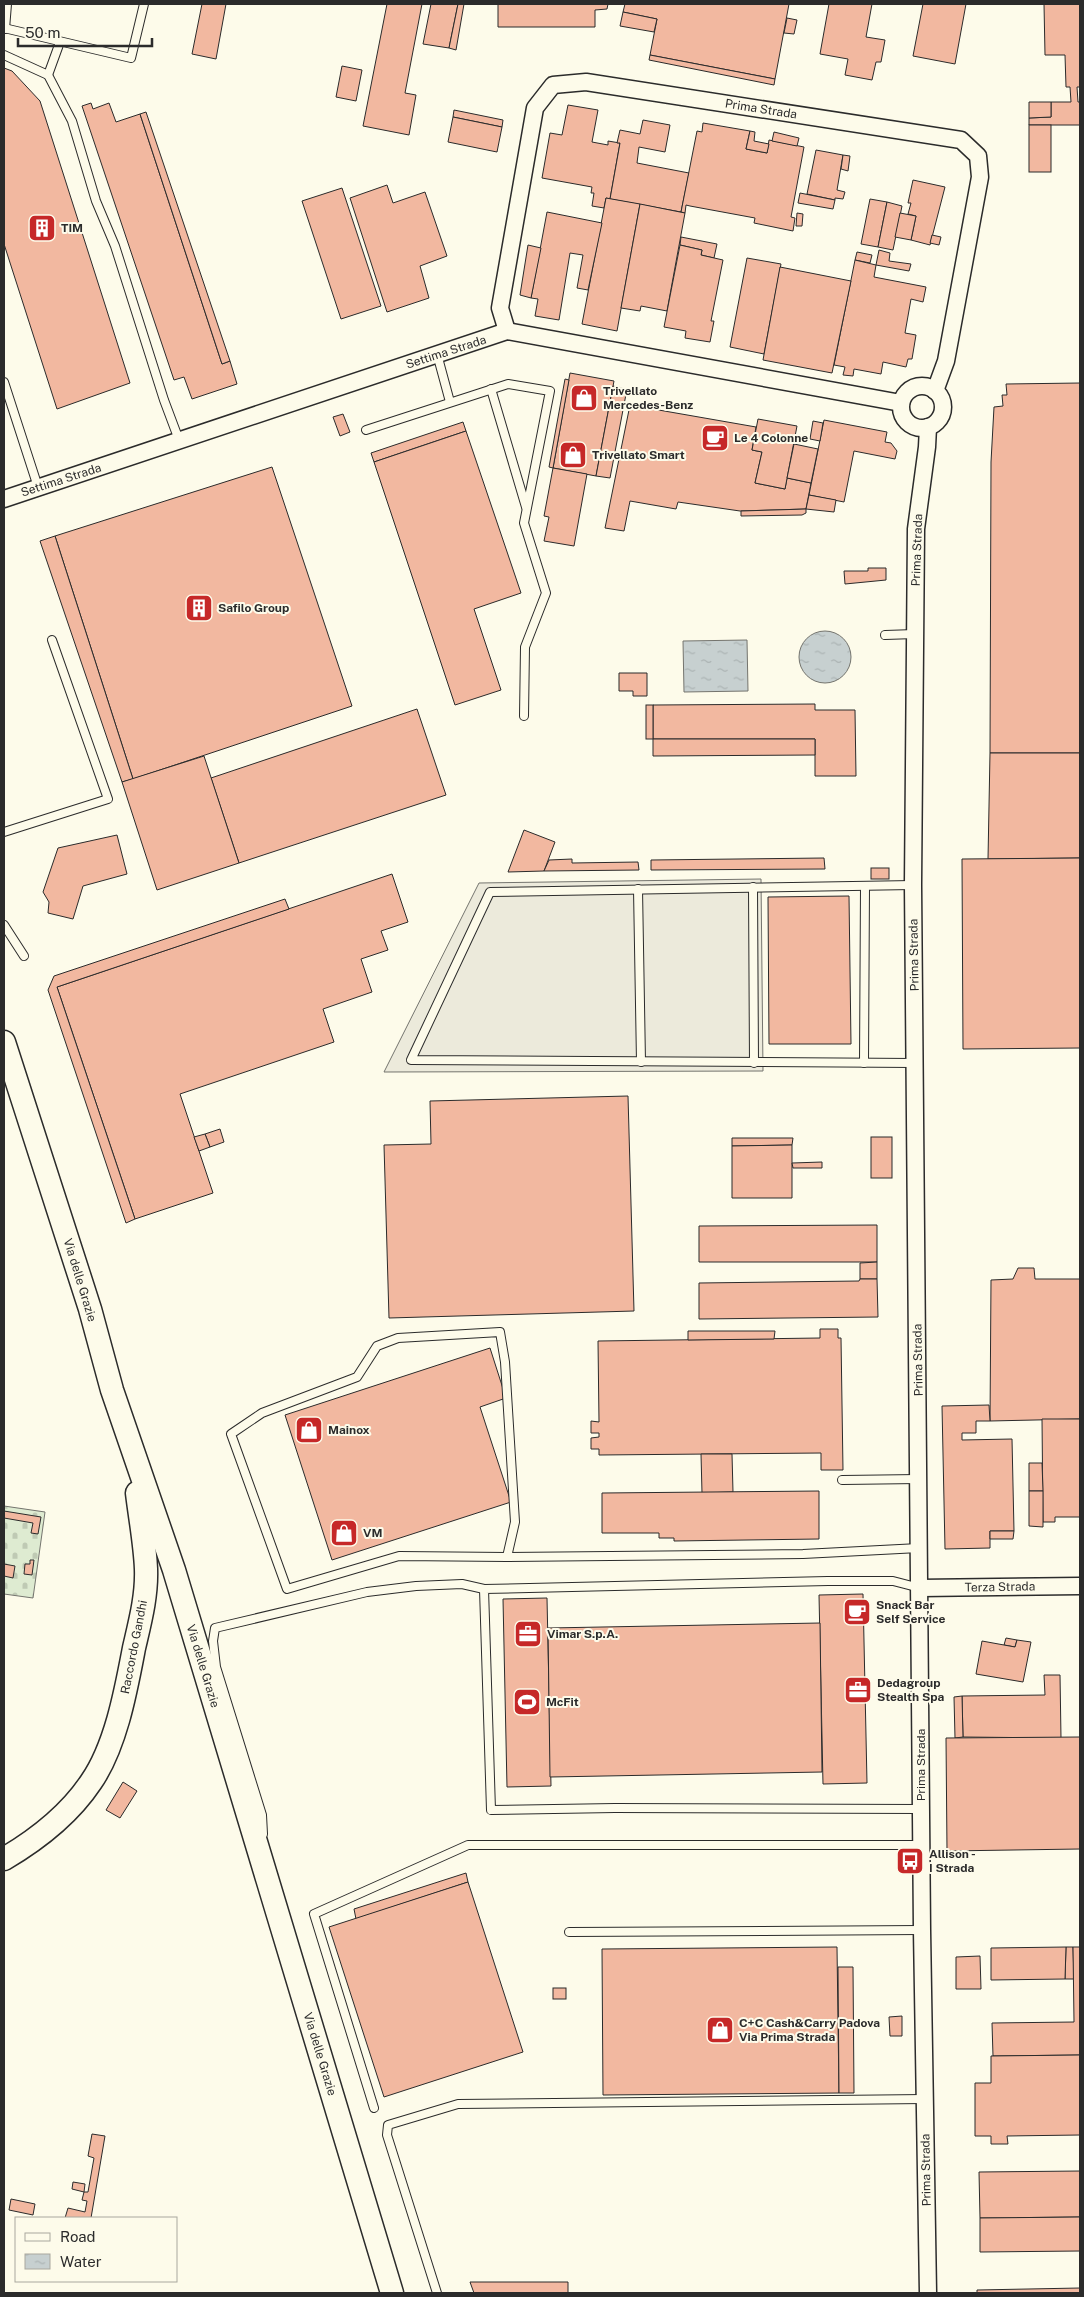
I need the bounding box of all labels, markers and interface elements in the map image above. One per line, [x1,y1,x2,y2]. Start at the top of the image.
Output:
scale bar [18,15,151,47]
text: 50 m [25,24,60,41]
street label: Prima Strada [724,96,798,122]
building icon: TIM [27,213,57,243]
place label: TIM [61,221,83,235]
street label: Settima Strada [404,332,488,372]
shop icon: Trivellato Mercedes-Benz [569,383,599,413]
place label: Trivellato Mercedes-Benz [603,384,693,412]
cafe icon: Le 4 Colonne [700,423,730,453]
place label: Le 4 Colonne [734,431,808,445]
shop icon: Trivellato Smart [558,440,588,470]
place label: Trivellato Smart [592,448,685,462]
street label: Settima Strada [19,460,103,500]
street label: Prima Strada [909,513,925,587]
building icon: Safilo Group [184,593,214,623]
place label: Safilo Group [218,601,289,615]
street label: Prima Strada [906,919,922,991]
street label: Via delle Grazie [61,1237,99,1323]
street label: Prima Strada [910,1324,926,1396]
shop icon: Mainox [294,1415,324,1445]
place label: Mainox [328,1423,370,1437]
shop icon: VM [329,1518,359,1548]
place label: VM [363,1526,382,1540]
street label: Terza Strada [965,1579,1035,1595]
cafe icon: Snack Bar Self Service [842,1597,872,1627]
place label: Snack Bar Self Service [876,1598,946,1626]
street label: Raccordo Gandhi [118,1599,150,1695]
office icon: Vimar S.p.A. [513,1619,543,1649]
street label: Via delle Grazie [184,1623,222,1709]
place label: Vimar S.p.A. [547,1627,618,1641]
office icon: Dedagroup Stealth Spa [843,1675,873,1705]
place label: Dedagroup Stealth Spa [877,1676,944,1704]
sports icon: McFit [512,1687,542,1717]
place label: McFit [546,1695,579,1709]
street label: Prima Strada [914,1729,928,1801]
bus stop icon: Allison - I Strada [895,1846,925,1876]
place label: Allison - I Strada [929,1847,976,1875]
street label: Via delle Grazie [301,2011,339,2097]
shop icon: C+C Cash&Carry Padova Via Prima Strada [705,2015,735,2045]
place label: C+C Cash&Carry Padova Via Prima Strada [739,2016,880,2044]
street label: Prima Strada [918,2134,934,2206]
legend [15,2217,178,2282]
text: Road [60,2228,96,2245]
text: Water [60,2253,102,2270]

